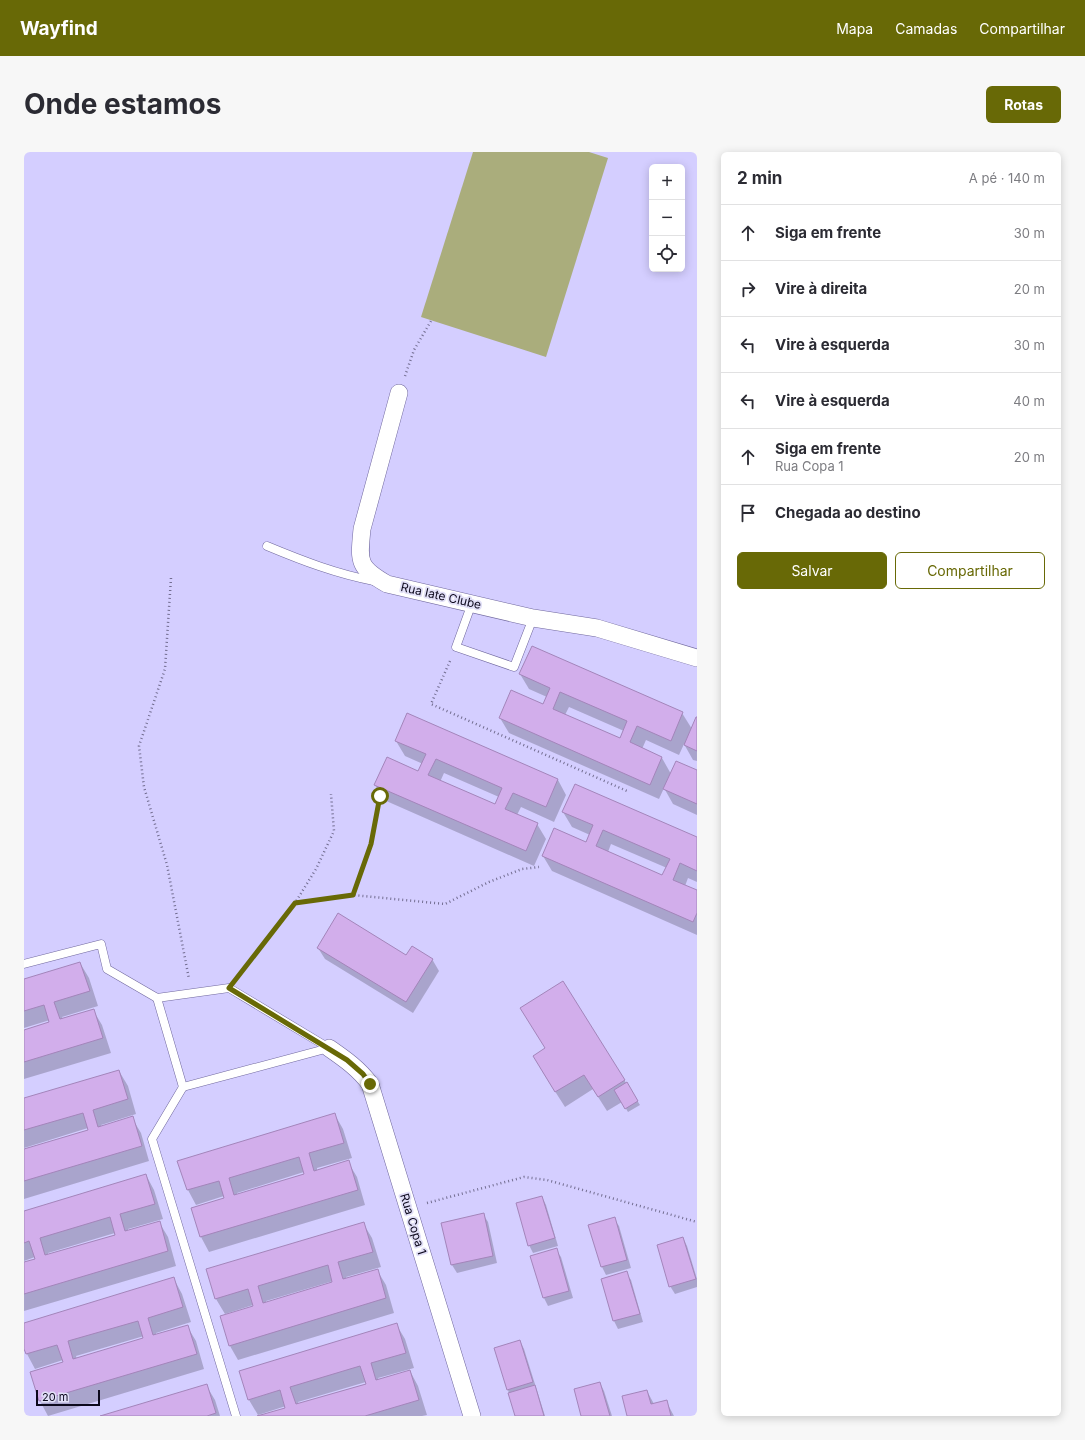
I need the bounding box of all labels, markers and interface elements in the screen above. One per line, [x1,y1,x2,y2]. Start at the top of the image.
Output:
text: Wayfind [20,17,98,40]
text: Mapa [836,20,873,37]
text: Camadas [895,20,957,37]
text: Compartilhar [979,20,1065,37]
button: Rotas [986,86,1061,123]
text: Onde estamos [24,87,221,121]
map controls [649,164,685,272]
button: + [649,164,685,200]
text: 2 min [737,168,782,188]
text: A pé · 140 m [969,170,1045,186]
button: − [649,200,685,236]
icon: ahead [737,222,759,244]
text: Siga em frente [775,223,881,242]
text: 30 m [1014,225,1045,241]
button: locate [649,236,685,272]
icon: right [737,278,759,300]
text: Vire à direita [775,279,867,298]
text: 20 m [1014,281,1045,297]
icon: left [737,334,759,356]
text: Vire à esquerda [775,335,890,354]
text: 30 m [1014,337,1045,353]
icon: left [737,390,759,412]
text: Vire à esquerda [775,391,890,410]
text: 40 m [1013,393,1045,409]
text: Siga em frente [775,439,881,458]
icon: ahead [737,446,759,468]
text: 20 m [1014,449,1045,465]
text: Rua Copa 1 [775,458,844,474]
icon: arrive [737,502,759,524]
text: Chegada ao destino [775,503,921,522]
button: Salvar [737,552,887,589]
button: Compartilhar [895,552,1045,589]
street label: Rua Iate Clube [399,579,483,612]
route start [371,787,389,805]
route end [361,1075,379,1093]
street label: Rua Copa 1 [397,1191,430,1256]
scale bar [36,1388,100,1407]
text: 20 m [42,1390,68,1404]

